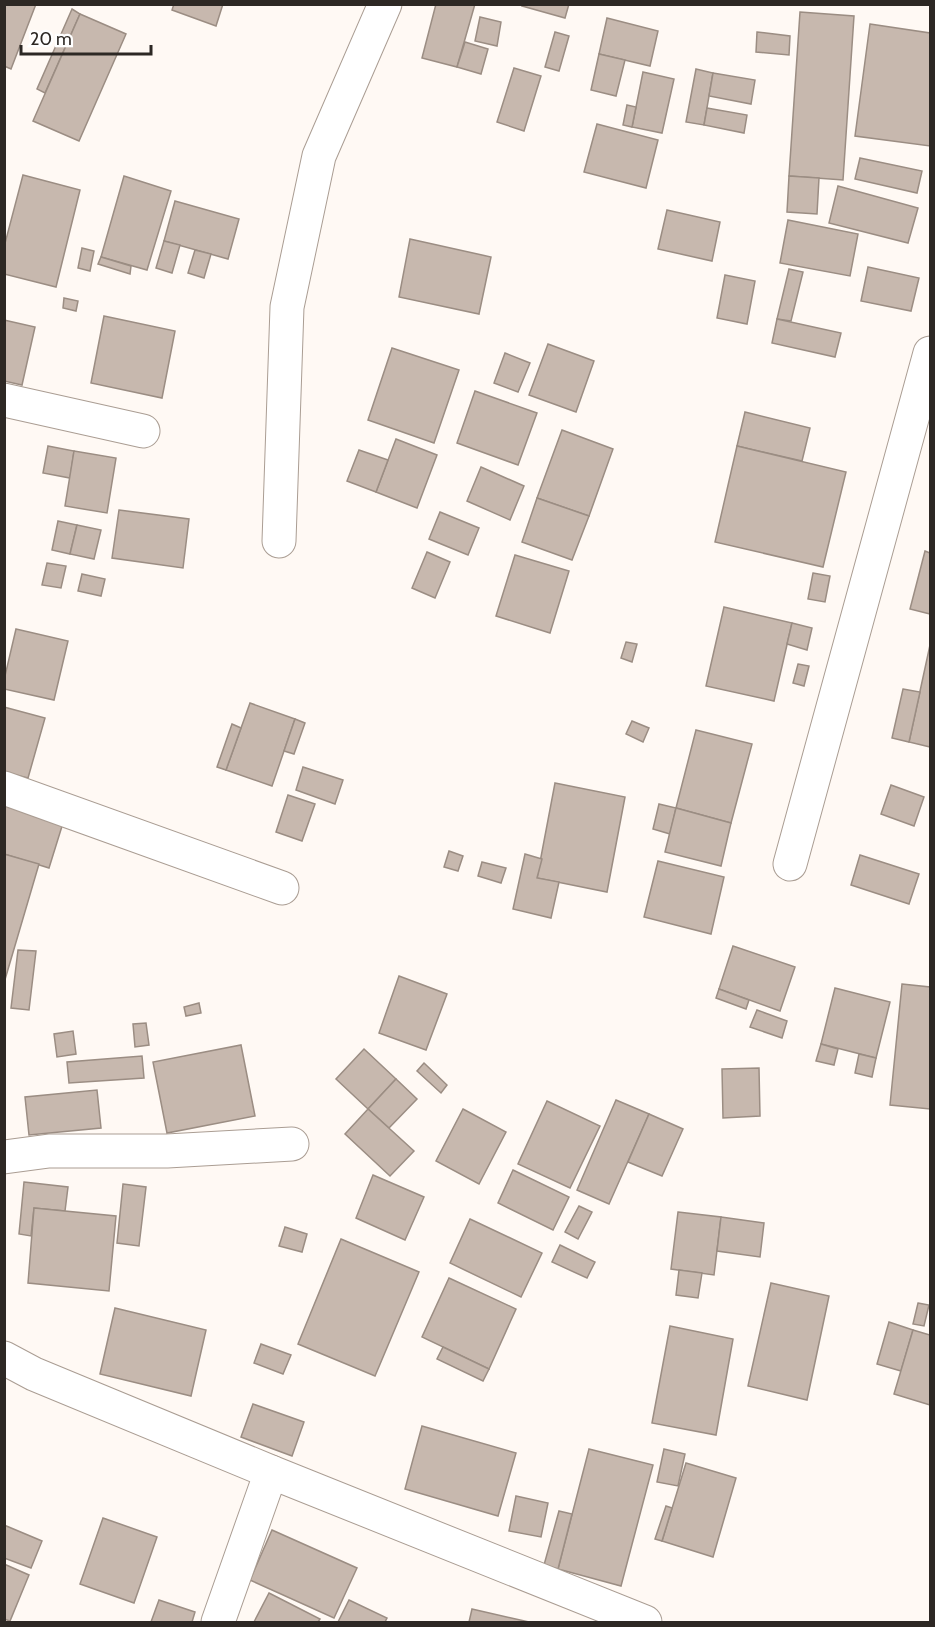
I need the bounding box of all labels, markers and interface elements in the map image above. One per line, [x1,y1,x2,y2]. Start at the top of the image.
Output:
scale bar [21,18,152,56]
text: 20 m [30,28,72,50]

